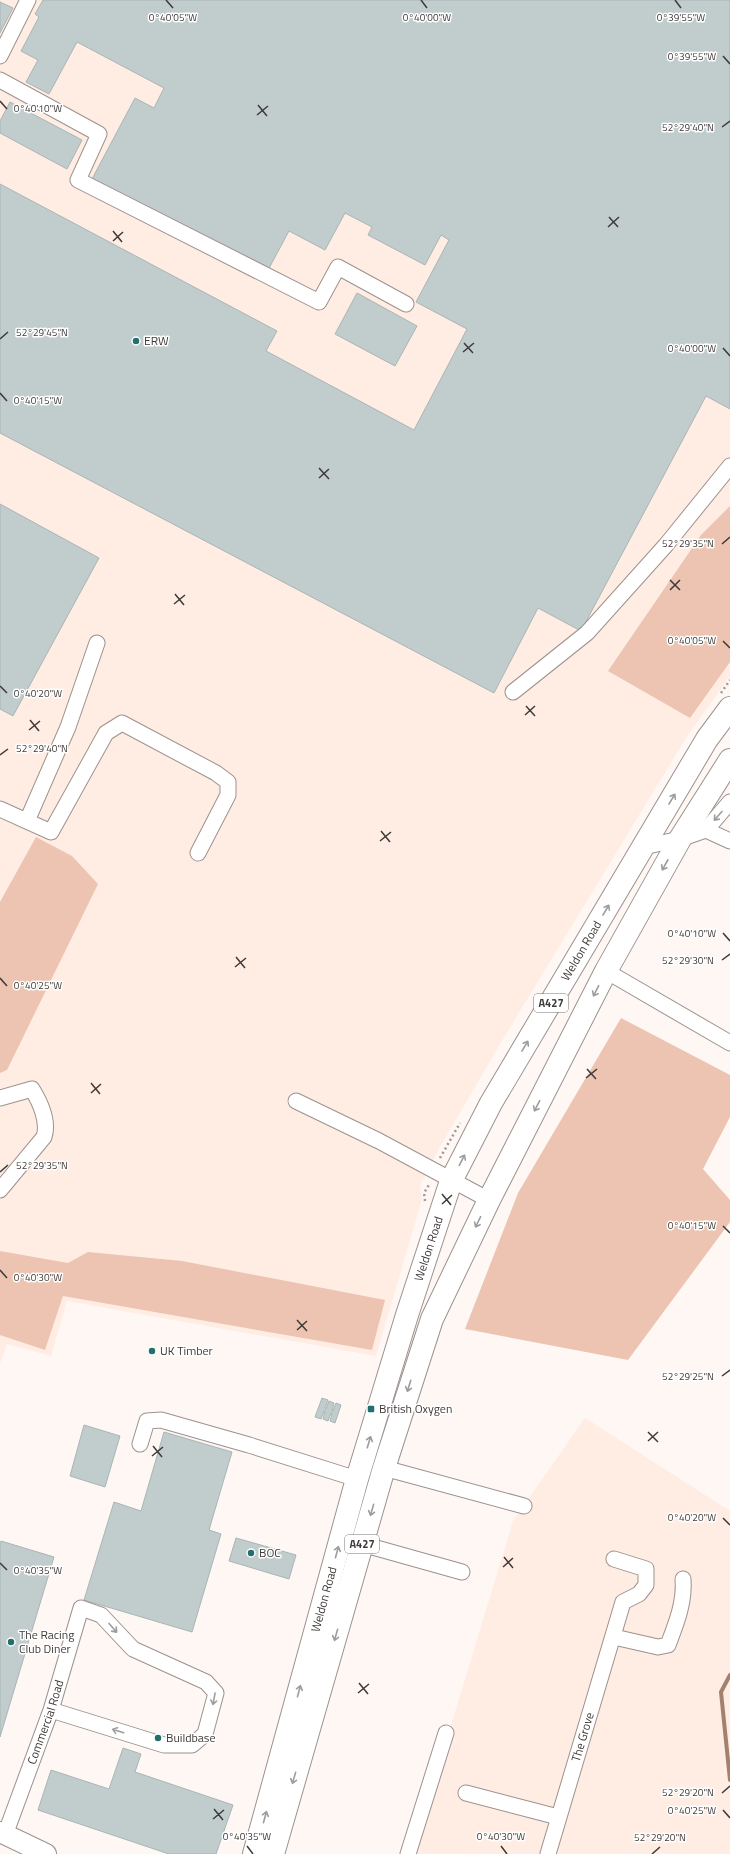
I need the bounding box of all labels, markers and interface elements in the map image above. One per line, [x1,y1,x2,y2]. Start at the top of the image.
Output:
text: 0°40'05"W [149,10,197,25]
text: 0°40'00"W [403,10,451,25]
text: 0°39'55"W [657,10,705,25]
text: 0°39'55"W [668,49,716,64]
text: 0°40'10"W [14,101,62,116]
text: 52°29'40"N [662,120,714,135]
text: 52°29'45"N [16,325,68,340]
place label: ERW [144,331,169,350]
marker: ERW [131,336,141,346]
text: 0°40'00"W [668,341,716,356]
text: 0°40'15"W [14,393,62,408]
text: 52°29'35"N [662,536,714,551]
text: 0°40'05"W [668,633,716,648]
text: 0°40'20"W [14,686,62,701]
text: 52°29'40"N [16,741,68,756]
one-way arrow [668,794,676,805]
one-way arrow [713,811,723,821]
one-way arrow [661,859,669,871]
one-way arrow [602,904,610,916]
street label: Weldon Road [556,917,606,984]
text: 0°40'10"W [668,926,716,941]
text: 52°29'30"N [662,953,714,968]
text: 0°40'25"W [14,978,62,993]
one-way arrow [591,984,599,996]
road number: A427 [534,994,568,1012]
one-way arrow [521,1041,529,1052]
one-way arrow [532,1100,540,1112]
one-way arrow [459,1154,466,1166]
text: 52°29'35"N [16,1158,68,1173]
street label: Weldon Road [409,1214,448,1283]
one-way arrow [474,1216,481,1228]
text: 0°40'15"W [668,1218,716,1233]
text: 0°40'30"W [14,1270,62,1285]
place label: UK Timber [160,1341,213,1360]
marker: UK Timber [147,1346,157,1356]
text: 52°29'25"N [662,1369,714,1384]
one-way arrow [405,1379,413,1391]
place label: British Oxygen [379,1399,452,1418]
marker: British Oxygen [366,1404,376,1414]
one-way arrow [366,1436,373,1449]
one-way arrow [368,1503,375,1516]
text: 0°40'20"W [668,1510,716,1525]
road number: A427 [345,1535,379,1553]
place label: BOC [259,1543,281,1562]
one-way arrow [334,1546,341,1559]
marker: BOC [246,1548,256,1558]
text: 0°40'35"W [14,1563,62,1578]
street label: Weldon Road [305,1564,341,1634]
one-way arrow [108,1623,117,1633]
place label: The Racing Club Diner [19,1625,74,1658]
one-way arrow [332,1628,339,1641]
marker: The Racing Club Diner [6,1637,16,1647]
street label: Commercial Road [22,1677,68,1767]
one-way arrow [296,1685,303,1698]
one-way arrow [210,1692,218,1705]
street label: The Grove [566,1710,599,1764]
one-way arrow [112,1727,125,1734]
place label: Buildbase [166,1728,215,1747]
marker: Buildbase [153,1733,163,1743]
one-way arrow [290,1771,297,1784]
text: 52°29'20"N [662,1785,714,1800]
text: 0°40'25"W [668,1803,716,1818]
one-way arrow [262,1810,269,1823]
text: 0°40'35"W [223,1829,271,1844]
text: 0°40'30"W [477,1829,525,1844]
text: 52°29'20"N [634,1830,686,1845]

